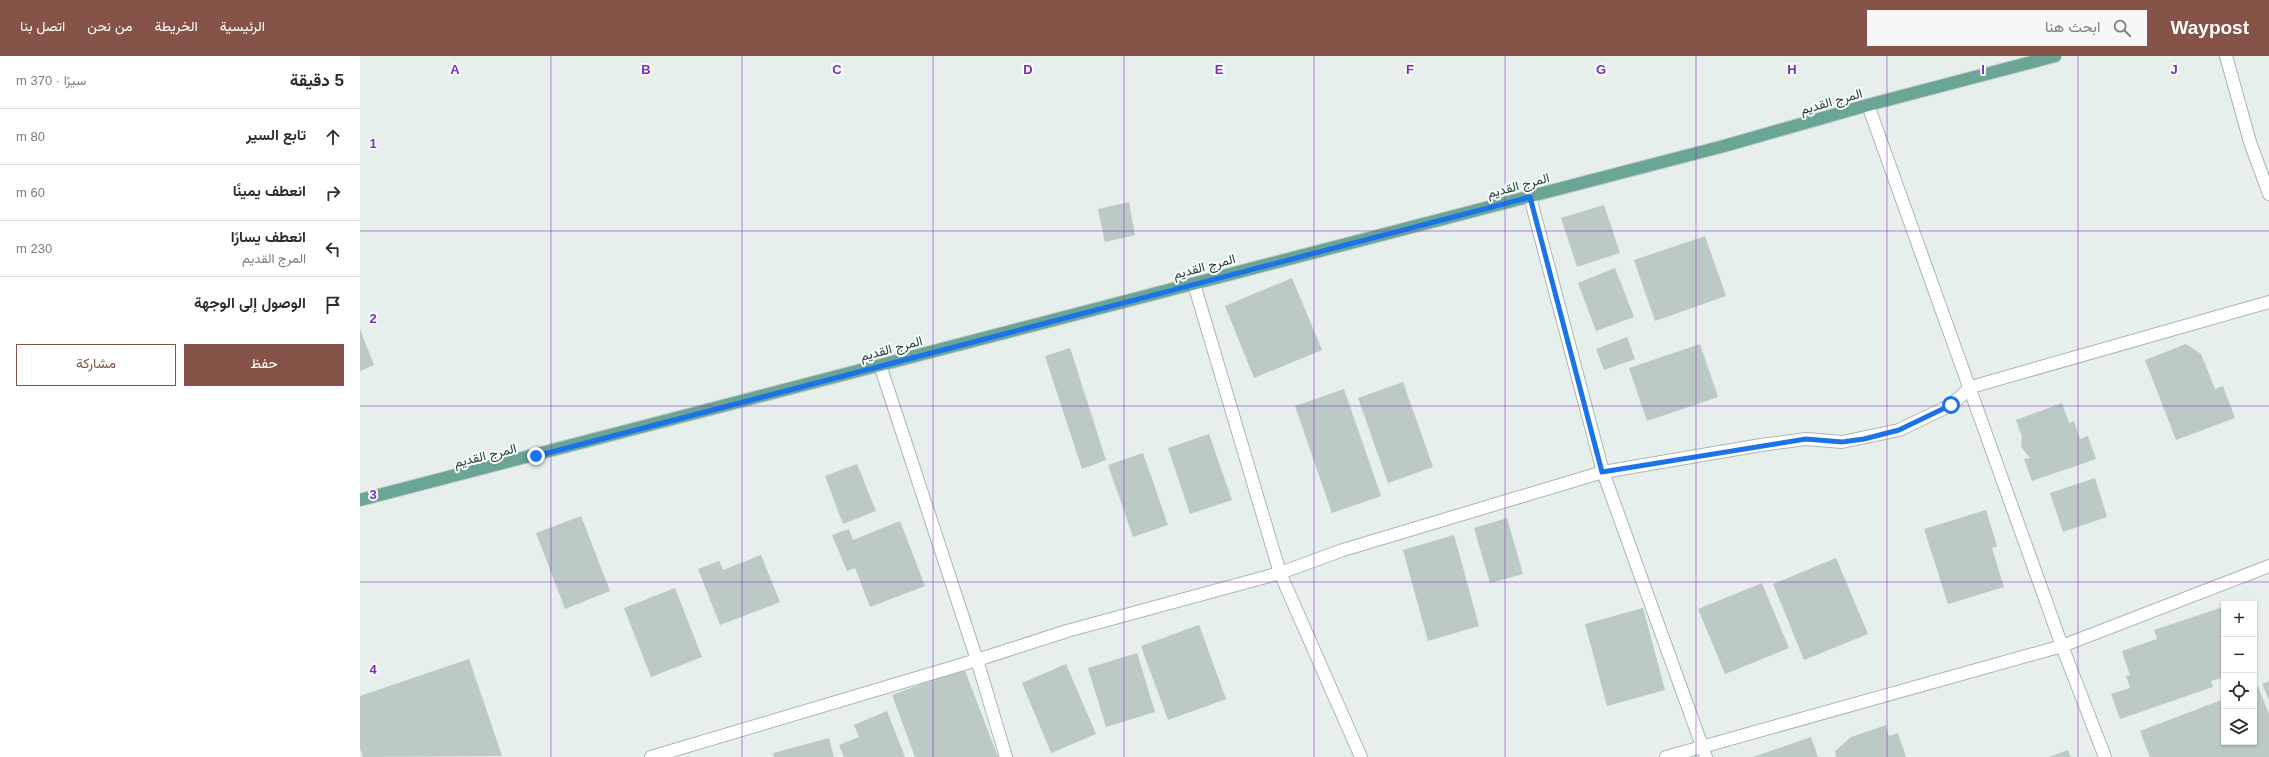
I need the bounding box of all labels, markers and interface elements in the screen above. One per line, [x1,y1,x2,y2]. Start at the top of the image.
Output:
search box [1867,10,2147,46]
icon: search [2111,17,2133,39]
text: Waypost [2171,17,2249,38]
text: اتصل بنا [20,18,65,34]
text: من نحن [87,18,132,34]
text: الخريطة [154,18,198,34]
text: الرئيسية [220,18,265,34]
text: ابحث هنا [2045,18,2101,35]
text: A [450,62,460,77]
text: B [641,62,651,77]
text: C [832,62,842,77]
text: D [1023,62,1033,77]
text: E [1215,62,1224,77]
text: F [1406,62,1414,77]
text: G [1596,62,1606,77]
text: H [1787,62,1797,77]
text: I [1981,62,1985,77]
text: J [2170,62,2178,77]
text: 5 دقيقة [290,71,344,90]
text: سيرًا · 370 m [16,73,86,88]
street label: المرج القديم [1798,85,1865,119]
text: تابع السير [246,126,306,143]
icon: ahead [322,126,344,148]
text: 80 m [16,129,45,144]
text: 1 [369,136,377,151]
street label: المرج القديم [1485,170,1551,203]
text: انعطف يمينًا [233,182,306,199]
icon: right [322,182,344,204]
text: 60 m [16,185,45,200]
text: انعطف يسارًا [231,228,306,245]
icon: left [322,238,344,260]
text: 230 m [16,241,52,256]
text: المرج القديم [242,251,306,266]
street label: المرج القديم [1171,251,1237,284]
text: الوصول إلى الوجهة [194,294,306,311]
icon: arrive [322,294,344,316]
text: 2 [369,311,377,326]
street label: المرج القديم [858,333,924,366]
button: مشاركة [16,344,176,386]
button: حفظ [184,344,344,386]
route start [1942,396,1960,414]
street label: المرج القديم [452,440,518,472]
route end [527,447,545,465]
text: 3 [369,487,377,502]
map controls [2221,601,2257,745]
button: + [2221,601,2257,637]
button: − [2221,637,2257,673]
text: 4 [369,662,377,677]
button: locate [2221,673,2257,709]
button: layers [2221,709,2257,745]

